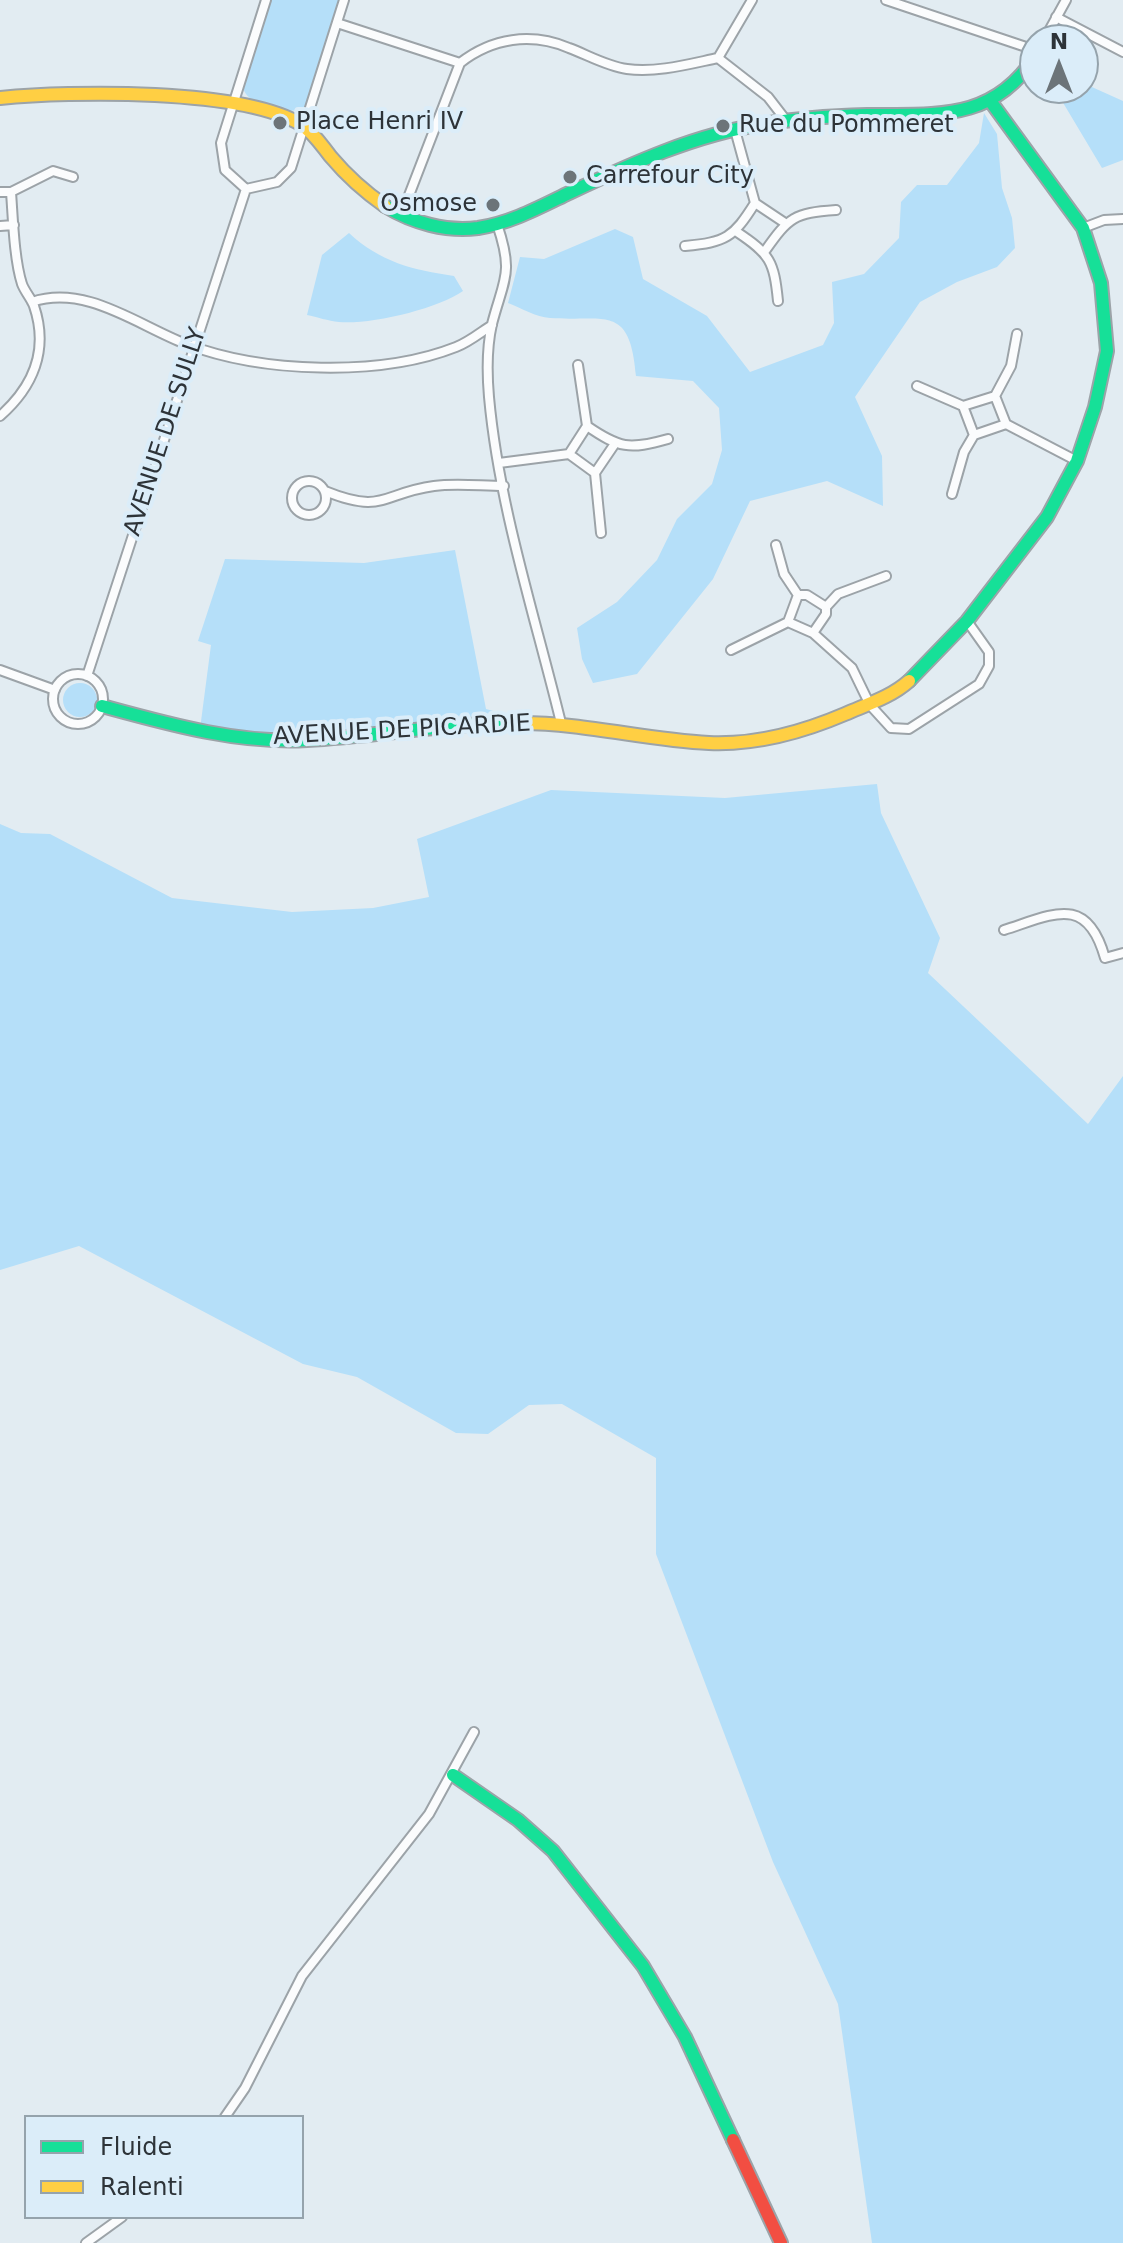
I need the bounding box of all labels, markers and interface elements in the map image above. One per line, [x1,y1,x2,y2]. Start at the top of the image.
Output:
north arrow [1019,24,1099,104]
text: N [1050,29,1068,54]
place label: Place Henri IV [296,109,463,137]
place label: Rue du Pommeret [739,112,954,140]
marker: Place Henri IV [271,114,289,132]
marker: Rue du Pommeret [714,117,732,135]
place label: Carrefour City [586,163,754,191]
marker: Carrefour City [561,168,579,186]
place label: Osmose [380,191,477,219]
marker: Osmose [484,196,502,214]
street label: AVENUE DE SULLY [119,324,213,540]
street label: AVENUE DE PICARDIE [272,710,532,752]
legend [24,2115,304,2219]
text: Fluide [100,2133,172,2161]
text: Ralenti [100,2173,184,2201]

